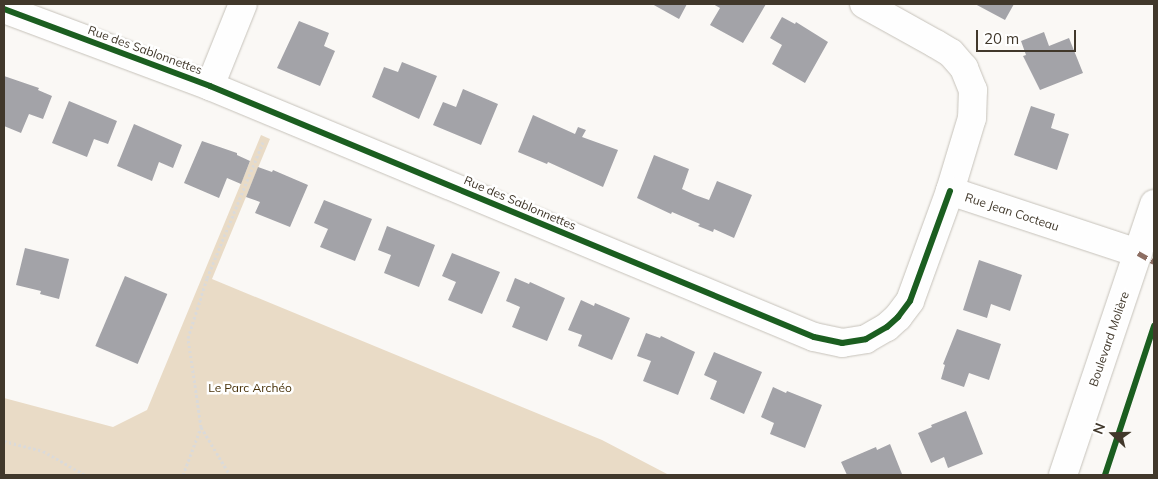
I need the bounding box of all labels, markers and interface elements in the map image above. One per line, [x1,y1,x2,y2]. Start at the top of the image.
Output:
scale bar [978,20,1078,52]
street label: Rue des Sablonnettes [86,23,204,77]
text: 20 m [984,29,1019,48]
street label: Rue des Sablonnettes [462,173,578,233]
street label: Rue Jean Cocteau [963,190,1061,234]
street label: Boulevard Molière [1086,290,1132,388]
park label: Le Parc Archéo [208,381,292,395]
north arrow [1088,409,1138,459]
text: N [1089,420,1109,437]

